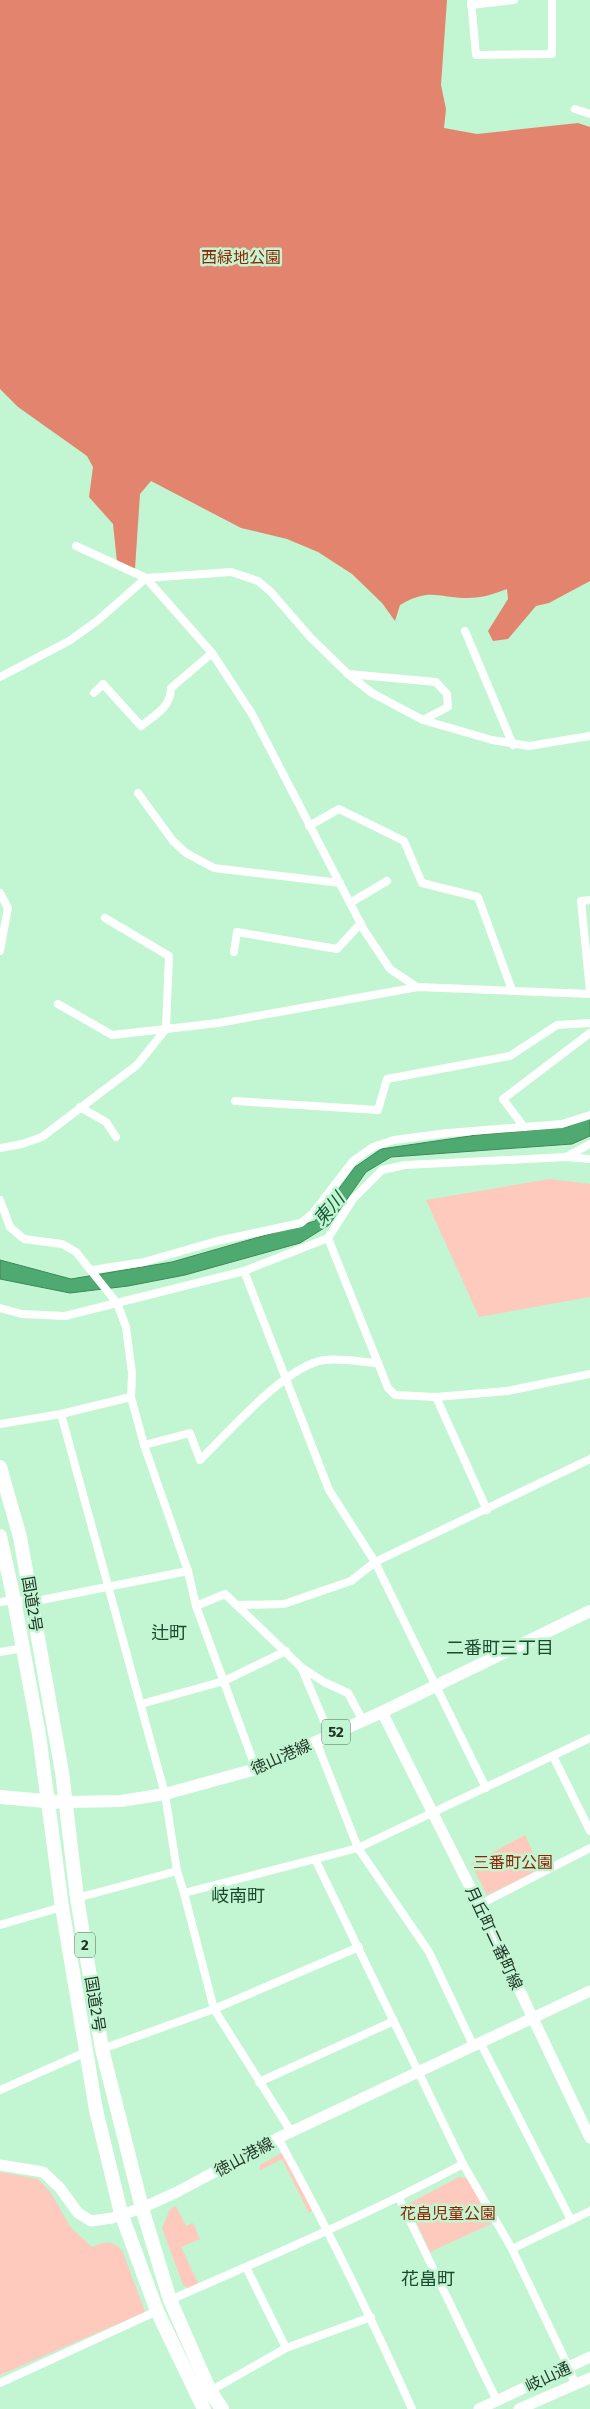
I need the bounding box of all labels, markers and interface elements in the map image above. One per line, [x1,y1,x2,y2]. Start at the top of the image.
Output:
park label: 西緑地公園 [201,248,281,267]
water label: 東川 [309,1187,350,1230]
street label: 国道2号 [18,1575,46,1633]
district label: 辻町 [151,1622,187,1644]
district label: 二番町三丁目 [446,1637,554,1659]
road number: 52 [322,1720,350,1744]
street label: 徳山港線 [248,1735,314,1779]
park label: 三番町公園 [473,1853,553,1872]
street label: 月丘町二番町線 [462,1883,526,1993]
district label: 岐南町 [211,1885,265,1907]
road number: 2 [75,1932,95,1958]
street label: 国道2号 [81,1975,109,2033]
street label: 徳山港線 [211,2134,277,2180]
park label: 花畠児童公園 [400,2204,496,2223]
district label: 花畠町 [401,2268,455,2290]
street label: 岐山通 [522,2358,574,2396]

